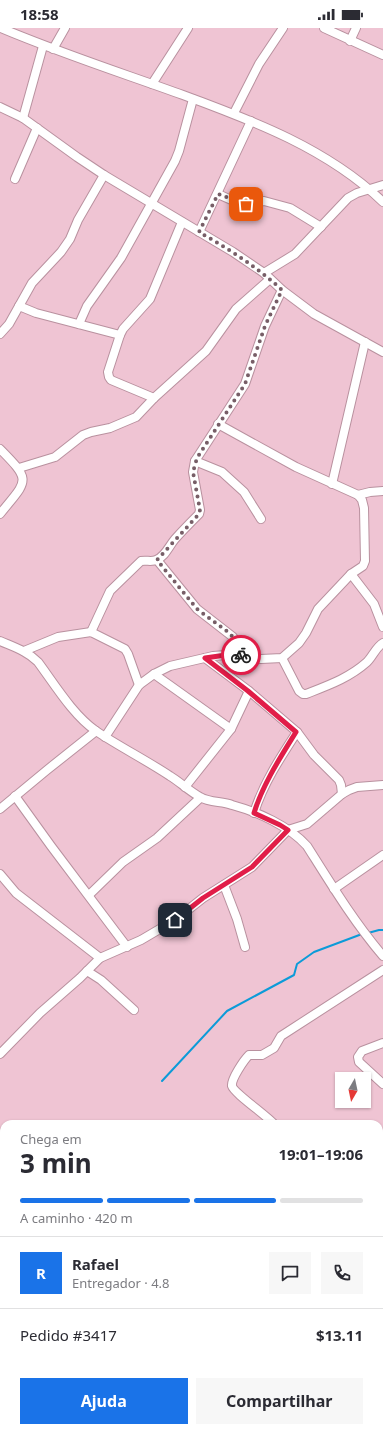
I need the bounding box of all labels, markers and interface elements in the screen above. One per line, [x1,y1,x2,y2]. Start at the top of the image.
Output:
text: 18:58 [20,4,59,24]
pin [229,187,263,221]
icon: bag [235,193,257,215]
courier [221,635,261,675]
icon: bike [230,644,252,666]
pin [158,903,192,937]
icon: home [164,909,186,931]
north arrow [335,1072,371,1108]
map controls [335,1072,371,1108]
text: Chega em [20,1130,82,1148]
text: 19:01–19:06 [278,1144,363,1164]
text: 3 min [20,1145,92,1181]
text: A caminho · 420 m [20,1209,133,1227]
button: chat [269,1252,311,1294]
button: phone [321,1252,363,1294]
text: Rafael [72,1254,119,1274]
text: R [36,1263,46,1283]
text: Entregador · 4.8 [72,1274,170,1292]
text: Pedido #3417 [20,1325,117,1345]
text: $13.11 [316,1325,363,1345]
button: Ajuda [20,1378,188,1424]
button: Compartilhar [196,1378,363,1424]

